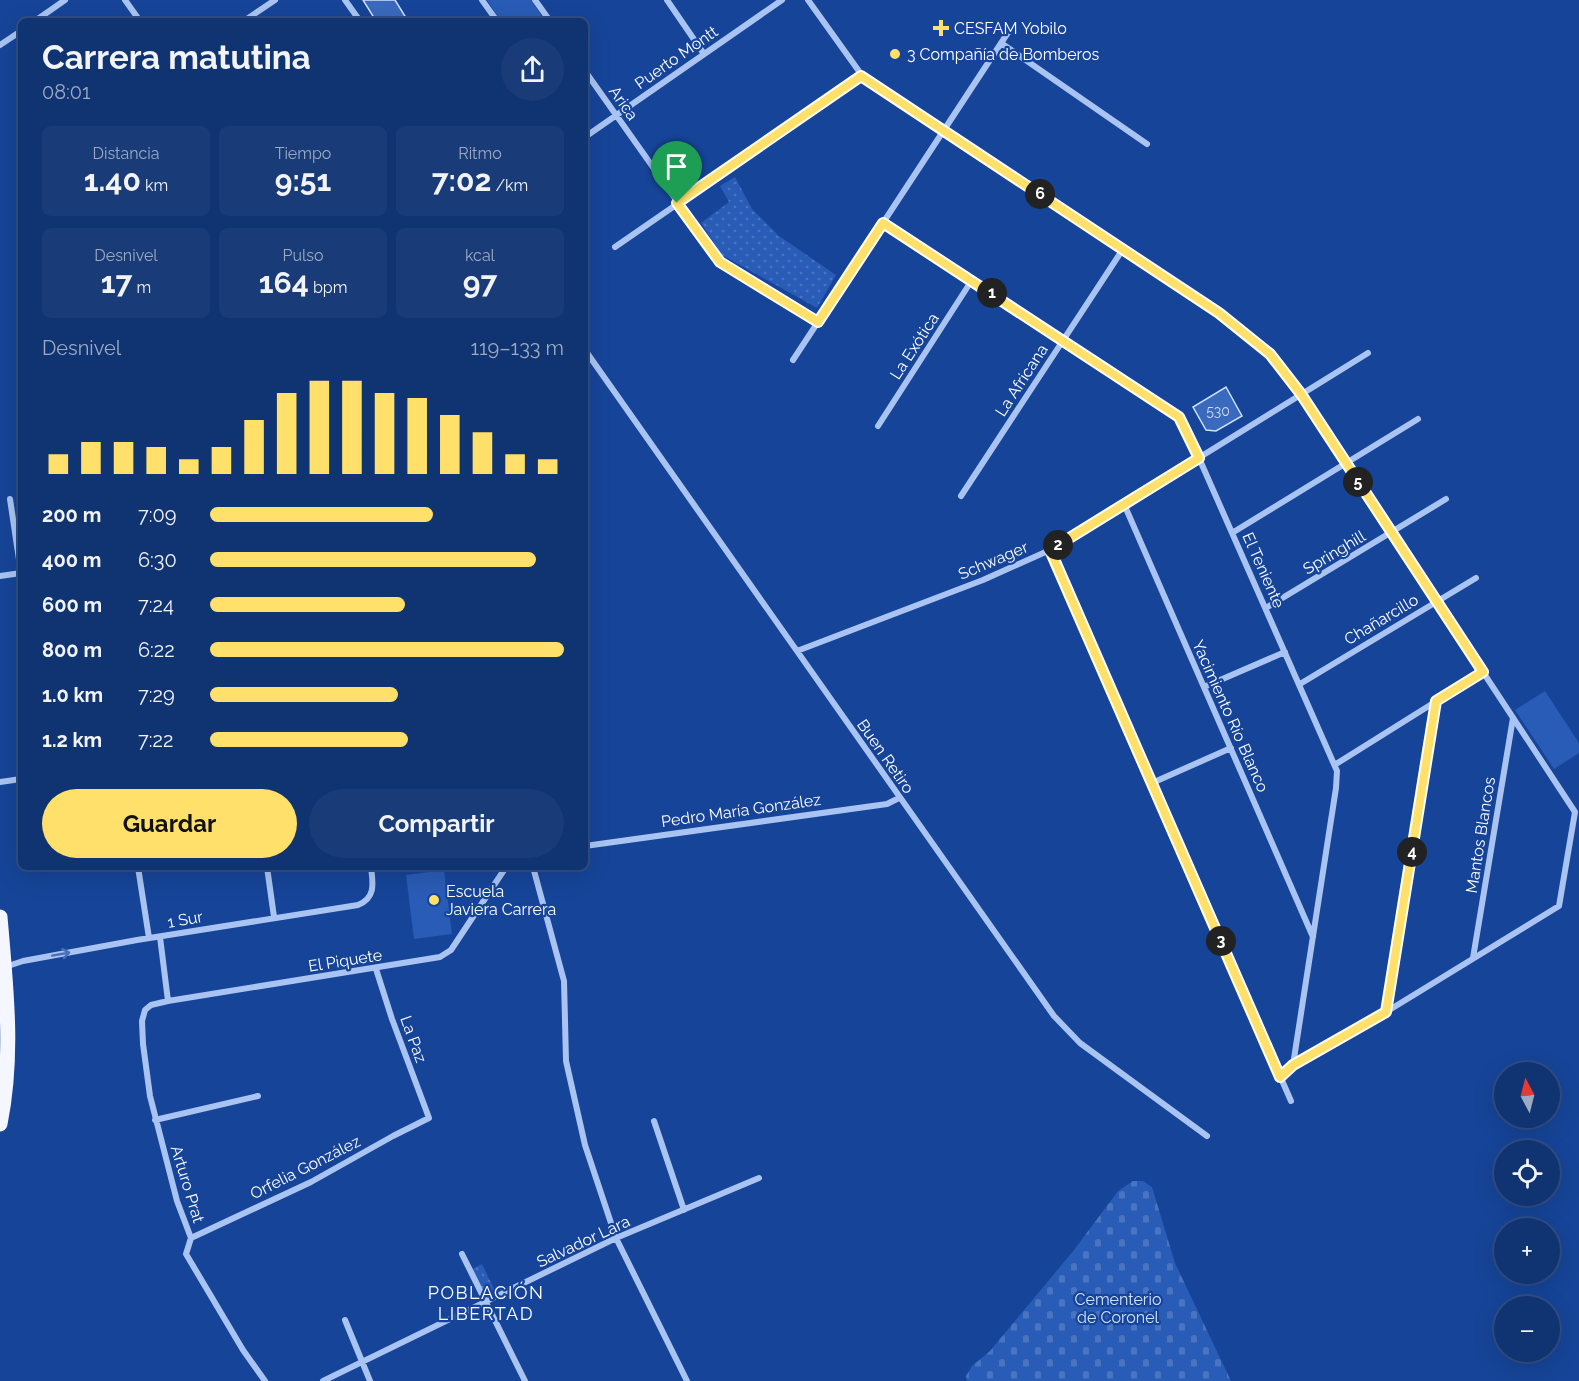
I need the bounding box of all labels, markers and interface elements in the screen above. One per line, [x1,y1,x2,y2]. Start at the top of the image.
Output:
marker: CESFAM Yobilo [932,19,950,37]
place label: CESFAM Yobilo [954,19,1067,38]
street label: Puerto Montt [631,22,722,93]
text: Carrera matutina [42,38,311,77]
button: share [501,38,564,101]
place label: 3 Compañía de Bomberos [907,45,1099,64]
marker: 3 Compañía de Bomberos [888,47,902,61]
text: 08:01 [42,80,91,104]
street label: Arica [605,83,642,124]
pin [651,141,702,203]
text: Distancia [92,144,160,163]
text: Tiempo [275,144,331,163]
text: Ritmo [458,144,502,163]
icon: arrive [660,150,693,183]
text: 1.40 [84,163,141,198]
text: 9:51 [275,163,331,198]
text: 7:02 [432,163,491,198]
text: km [141,176,168,195]
text: /km [491,176,528,195]
pin: 6 [1025,179,1055,209]
text: 6 [1035,184,1045,203]
text: Desnivel [94,246,158,265]
text: Pulso [282,246,324,265]
text: kcal [465,246,495,265]
text: 17 [101,265,132,300]
text: 164 [259,265,309,300]
text: 97 [463,265,497,300]
text: m [132,278,151,297]
text: bpm [309,278,347,297]
pin: 1 [977,278,1007,308]
text: 1 [988,283,996,302]
street label: La Exótica [886,310,943,383]
text: Desnivel [42,336,121,360]
text: 119–133 m [470,336,564,360]
street label: La Africana [991,341,1052,420]
house number: 530 [1206,403,1230,419]
pin: 5 [1343,467,1373,497]
text: 5 [1354,472,1362,491]
text: 200 m [42,503,101,527]
text: 7:09 [138,503,176,527]
street label: Springhill [1300,526,1369,578]
street label: El Teniente [1238,529,1289,611]
pin: 2 [1043,530,1073,560]
text: 2 [1053,535,1063,554]
street label: Schwager [955,537,1031,584]
text: 400 m [42,548,101,572]
text: 6:30 [138,548,177,572]
street label: Chañarcillo [1341,590,1422,649]
text: 600 m [42,593,102,617]
text: 7:24 [138,593,174,617]
street label: Yacimiento Río Blanco [1188,637,1273,795]
text: 800 m [42,638,102,662]
text: 6:22 [138,638,175,662]
text: 1.0 km [42,683,103,707]
text: 7:29 [138,683,175,707]
street label: Buen Retiro [853,716,918,797]
text: 1.2 km [42,728,102,752]
text: 7:22 [138,728,173,752]
street label: Mantos Blancos [1462,775,1499,895]
button: Guardar [42,789,297,858]
button: Compartir [309,789,564,858]
street label: Pedro María González [660,790,822,831]
pin: 4 [1397,837,1427,867]
text: 4 [1407,842,1417,861]
place label: Escuela Javiera Carrera [446,882,556,919]
marker: Escuela Javiera Carrera [427,893,441,907]
street label: 1 Sur [166,907,205,932]
pin: 3 [1206,926,1236,956]
text: 3 [1217,931,1225,950]
street label: El Piquete [307,945,383,976]
one-way arrow [50,948,70,959]
street label: La Paz [396,1013,431,1065]
north arrow [1494,1062,1560,1128]
map controls [1494,1062,1560,1362]
street label: Orfelia González [247,1131,364,1203]
button: locate [1494,1140,1560,1206]
street label: Arturo Prat [167,1143,208,1226]
street label: Salvador Lara [534,1212,633,1271]
button: + [1494,1218,1560,1284]
district label: POBLACIÓN LIBERTAD [428,1281,544,1324]
park label: Cementerio de Coronel [1075,1290,1161,1327]
button: − [1494,1296,1560,1362]

